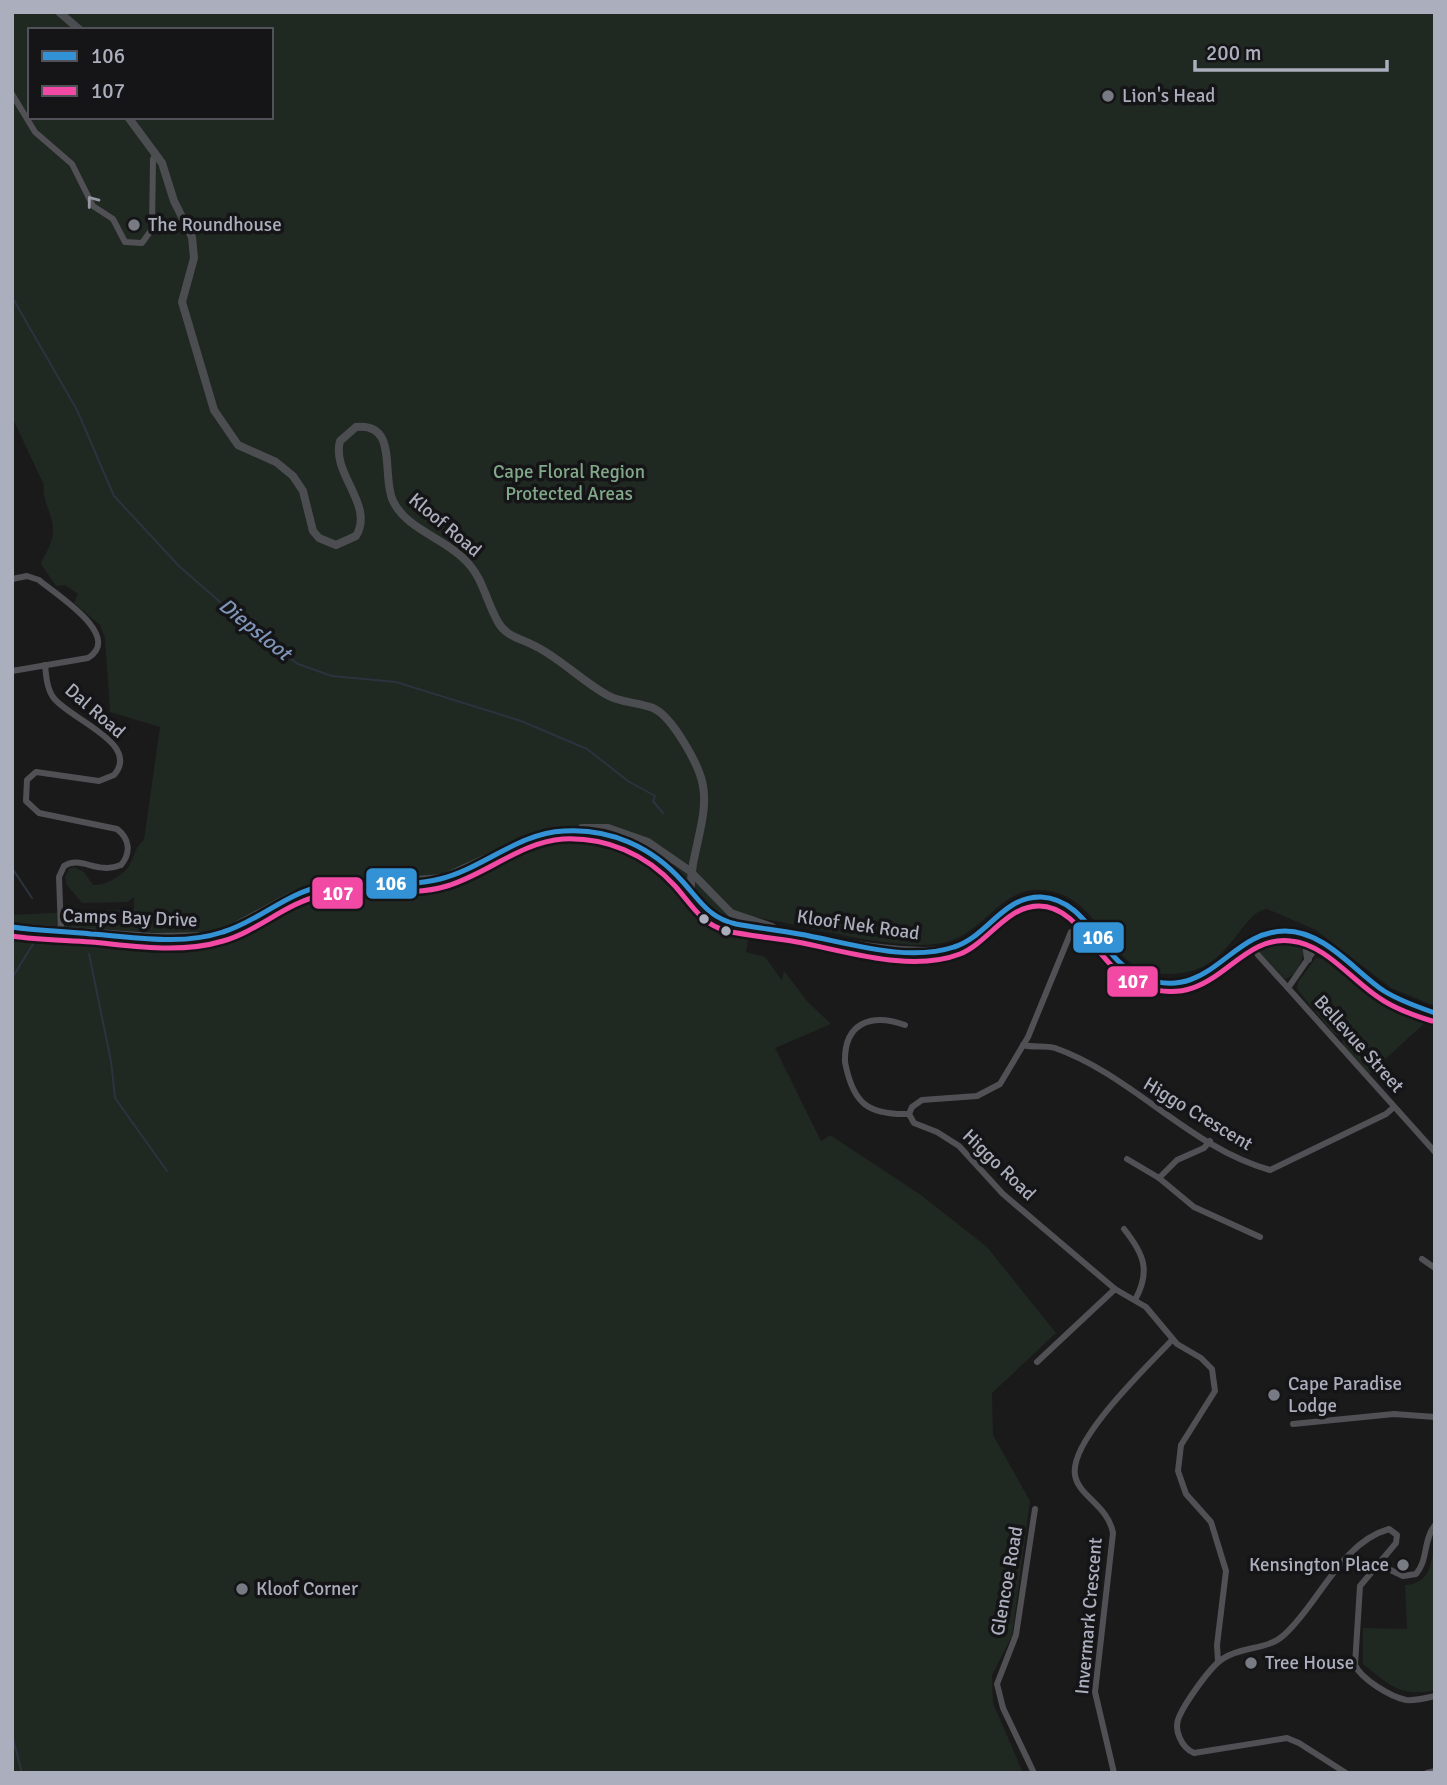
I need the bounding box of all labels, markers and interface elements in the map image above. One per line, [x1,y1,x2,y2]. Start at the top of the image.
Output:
legend [28,28,273,119]
scale bar [1195,28,1388,72]
text: 200 m [1206,40,1261,66]
text: 106 [91,43,125,69]
text: 107 [91,78,125,104]
place label: Lion's Head [1122,84,1215,108]
marker: Lion's Head [1100,88,1116,104]
one-way arrow [88,197,100,209]
place label: The Roundhouse [148,213,282,237]
marker: The Roundhouse [126,217,142,233]
park label: Cape Floral Region Protected Areas [493,460,645,506]
street label: Kloof Road [404,488,486,562]
water label: Diepsloot [214,592,298,668]
street label: Dal Road [60,678,130,744]
line badge: 106 [365,867,418,900]
text: 106 [376,872,406,896]
line badge: 107 [311,876,364,910]
text: 107 [323,882,353,906]
street label: Camps Bay Drive [62,904,198,932]
street label: Kloof Nek Road [795,905,921,945]
unlabelled marker [697,912,711,926]
line badge: 106 [1072,921,1125,954]
unlabelled marker [719,924,733,938]
text: 106 [1083,926,1113,950]
line badge: 107 [1106,965,1159,998]
text: 107 [1118,970,1148,994]
street label: Bellevue Street [1309,990,1409,1098]
street label: Higgo Crescent [1139,1072,1257,1156]
street label: Higgo Road [957,1124,1041,1206]
place label: Cape Paradise Lodge [1288,1372,1402,1418]
marker: Cape Paradise Lodge [1266,1387,1282,1403]
street label: Glencoe Road [986,1524,1028,1638]
street label: Invermark Crescent [1070,1536,1108,1695]
place label: Kensington Place [1249,1553,1389,1577]
marker: Kensington Place [1395,1557,1411,1573]
place label: Kloof Corner [256,1577,358,1601]
marker: Kloof Corner [234,1581,250,1597]
place label: Tree House [1265,1651,1354,1675]
marker: Tree House [1243,1655,1259,1671]

